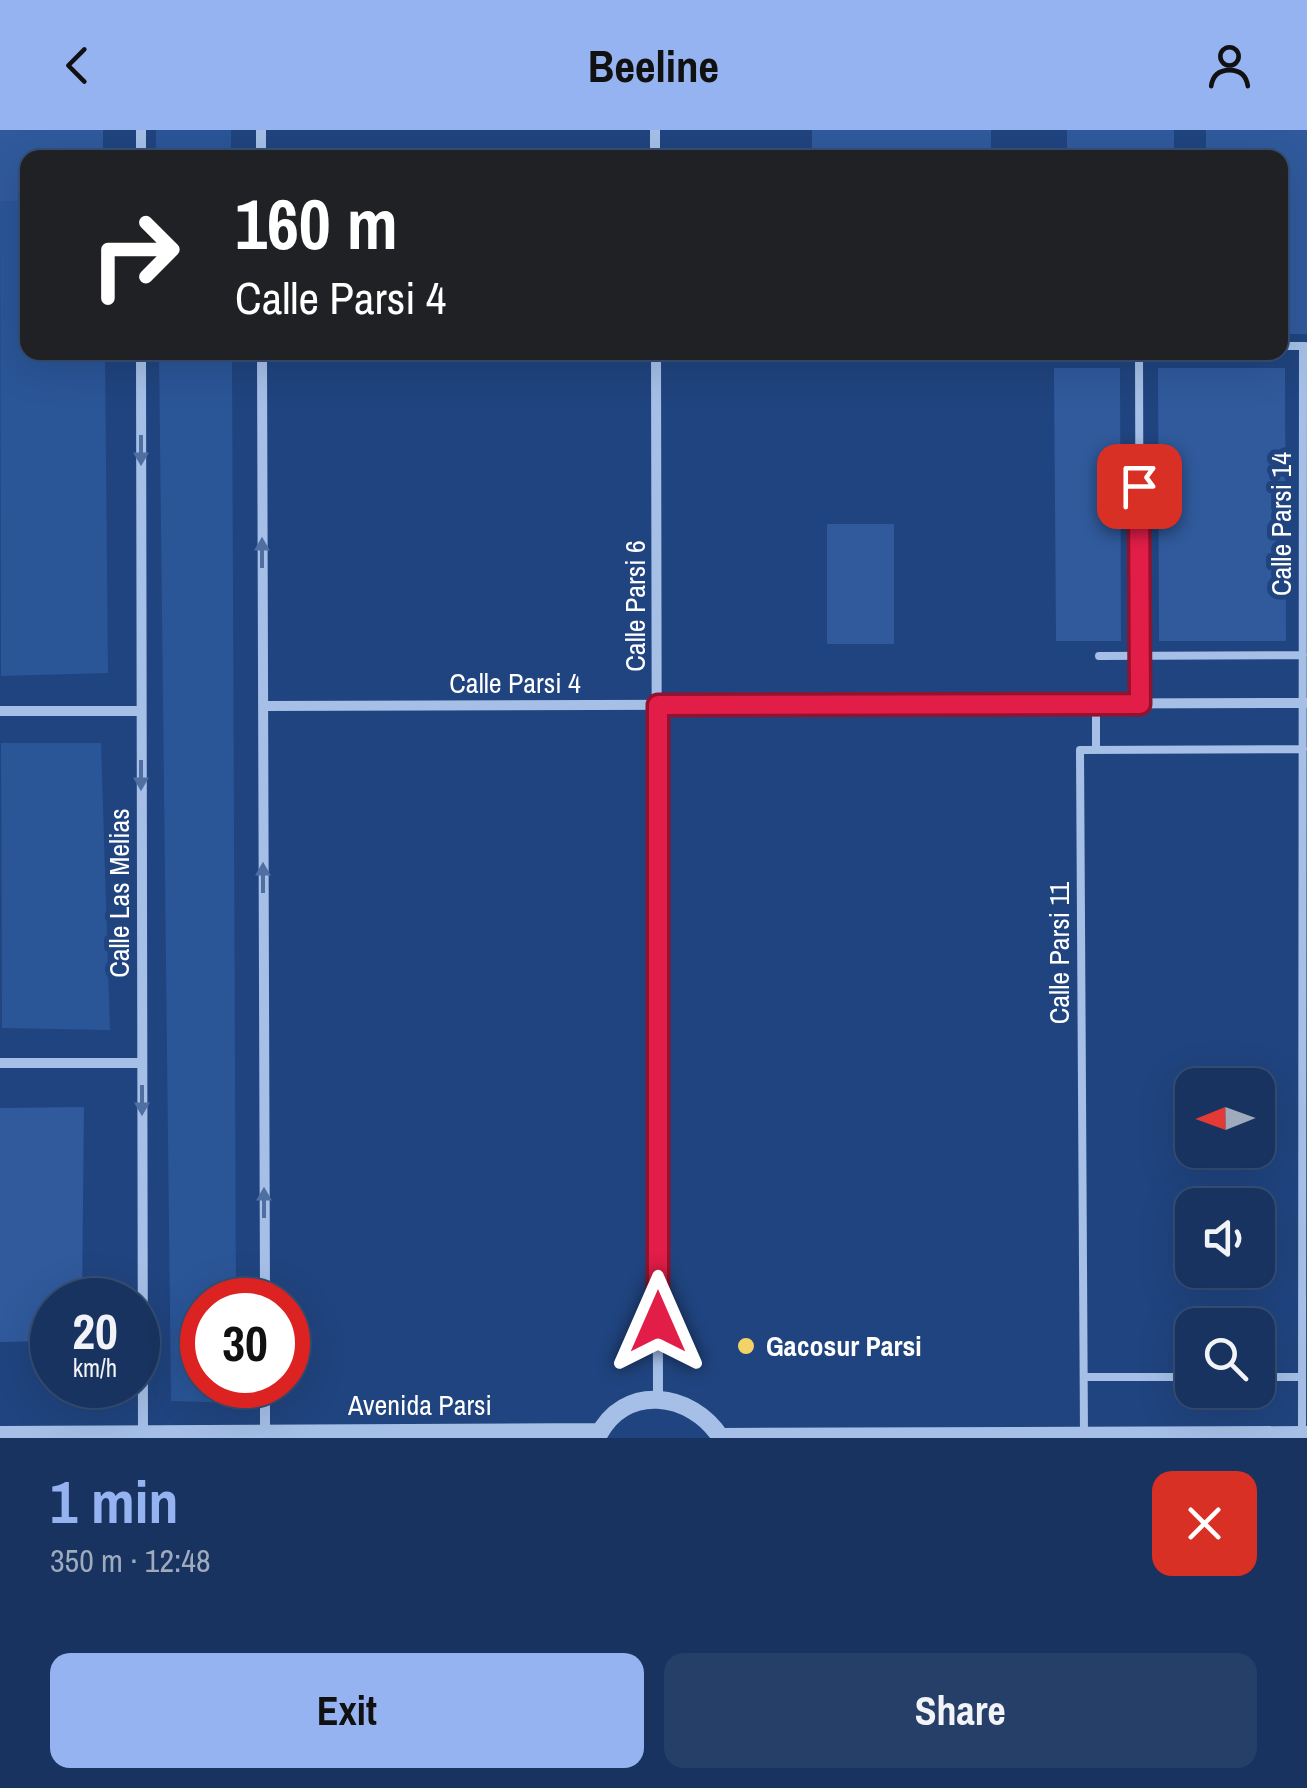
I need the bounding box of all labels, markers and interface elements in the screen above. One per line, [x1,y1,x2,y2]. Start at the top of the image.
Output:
text: Beeline [588,35,719,96]
icon: back [50,38,105,93]
icon: person [1202,38,1257,93]
text: 160 m [235,177,398,271]
icon: right [70,190,200,320]
text: Calle Parsi 4 [235,267,446,328]
one-way arrow [133,434,149,466]
pin [1097,444,1182,529]
street label: Calle Parsi 14 [1262,452,1300,596]
icon: arrive [1112,459,1167,514]
one-way arrow [254,536,270,568]
street label: Calle Parsi 6 [616,540,654,672]
street label: Calle Parsi 4 [449,664,581,702]
one-way arrow [133,759,149,791]
street label: Calle Las Melias [100,808,138,978]
one-way arrow [255,861,271,893]
street label: Calle Parsi 11 [1040,882,1078,1024]
north arrow [1175,1068,1275,1168]
map controls [1175,1068,1275,1408]
one-way arrow [134,1084,150,1116]
one-way arrow [256,1186,272,1218]
button: sound [1175,1188,1275,1288]
position arrow [606,1270,710,1374]
speed limit sign: 30 [180,1278,310,1408]
text: 20 [72,1297,118,1365]
button: search [1175,1308,1275,1408]
place label: Gacosur Parsi [766,1327,922,1365]
marker: Gacosur Parsi [735,1335,757,1357]
text: km/h [73,1351,117,1385]
street label: Avenida Parsi [347,1386,492,1424]
text: 1 min [50,1461,179,1542]
button: close [1152,1471,1257,1576]
text: 350 m · 12:48 [50,1539,210,1582]
button: Exit [50,1653,644,1768]
button: Share [664,1653,1257,1768]

